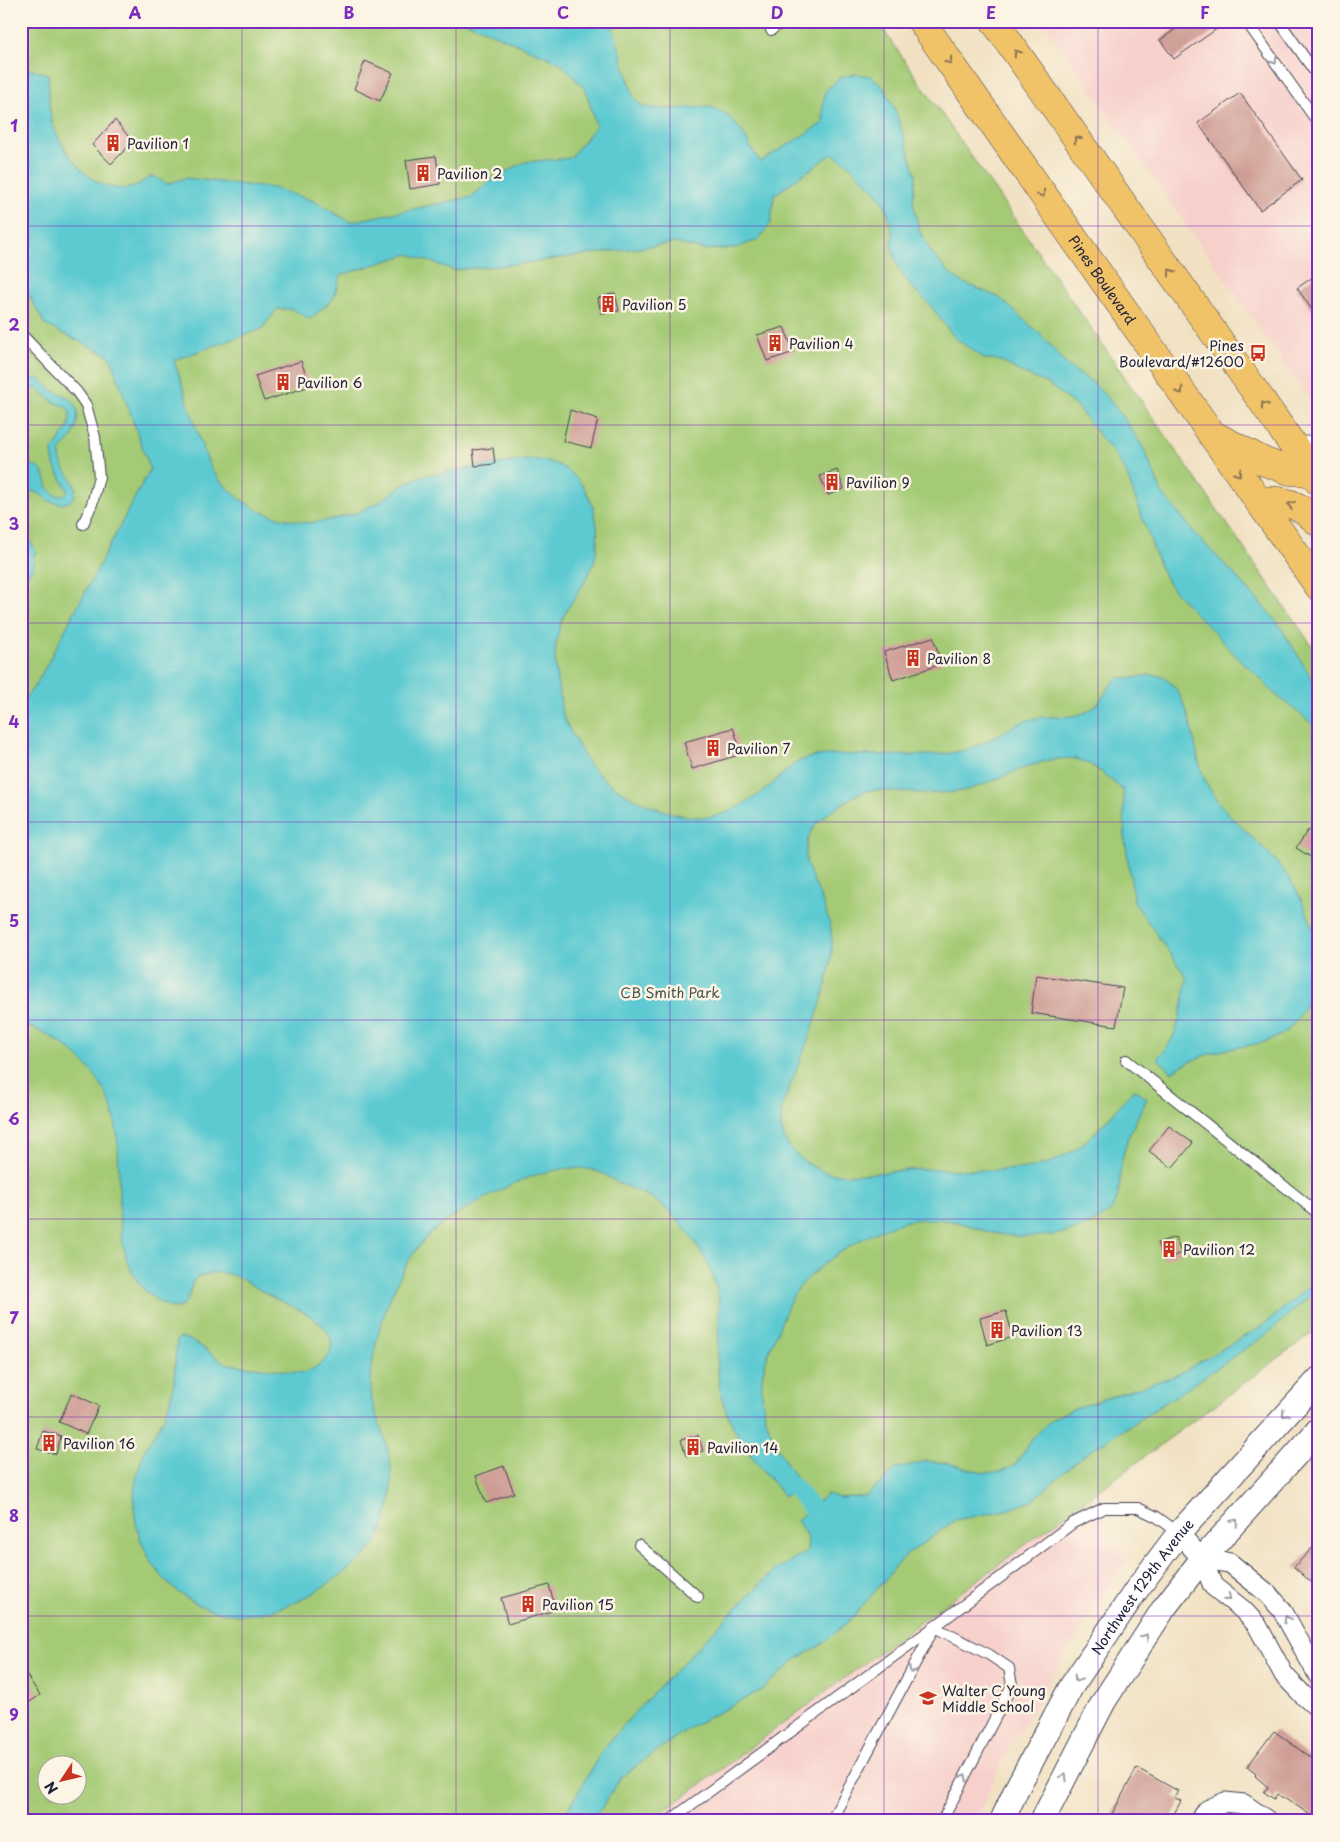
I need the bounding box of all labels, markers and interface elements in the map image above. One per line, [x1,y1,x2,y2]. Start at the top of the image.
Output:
text: A [129,0,142,24]
text: B [344,0,355,24]
text: C [557,0,569,24]
text: D [771,0,783,24]
text: E [986,0,996,24]
text: F [1200,0,1210,24]
one-way arrow [1014,50,1023,59]
one-way arrow [943,55,952,65]
one-way arrow [1268,55,1277,65]
text: 1 [10,113,18,137]
building icon: Pavilion 1 [103,133,123,153]
place label: Pavilion 1 [127,133,189,154]
one-way arrow [1074,135,1083,145]
building icon: Pavilion 2 [413,163,433,183]
place label: Pavilion 2 [437,163,502,184]
one-way arrow [1036,188,1045,198]
street label: Pines Boulevard [1064,231,1142,329]
one-way arrow [1168,268,1177,278]
building icon: Pavilion 5 [598,294,618,314]
place label: Pavilion 5 [622,294,687,315]
text: 2 [8,312,20,336]
building icon: Pavilion 4 [765,333,785,353]
place label: Pavilion 4 [789,333,854,354]
place label: Pines Boulevard/#12600 [1119,335,1244,372]
bus stop icon: Pines Boulevard/#12600 [1248,343,1268,363]
building icon: Pavilion 6 [273,372,293,392]
place label: Pavilion 6 [297,372,362,393]
one-way arrow [1174,385,1183,395]
one-way arrow [1261,401,1270,411]
one-way arrow [1232,467,1241,477]
building icon: Pavilion 9 [822,472,842,492]
place label: Pavilion 9 [846,472,910,493]
one-way arrow [1287,501,1296,511]
text: 3 [9,511,19,535]
building icon: Pavilion 8 [903,648,923,668]
place label: Pavilion 8 [927,648,991,669]
text: 4 [9,709,20,733]
building icon: Pavilion 7 [703,738,723,758]
place label: Pavilion 7 [727,738,790,759]
text: 5 [9,908,19,932]
park label: CB Smith Park [620,982,720,1003]
text: 6 [8,1106,20,1130]
building icon: Pavilion 12 [1159,1239,1179,1259]
place label: Pavilion 12 [1183,1239,1255,1260]
text: 7 [9,1305,19,1329]
building icon: Pavilion 13 [987,1320,1007,1340]
place label: Pavilion 13 [1011,1320,1083,1341]
one-way arrow [1282,1409,1291,1418]
building icon: Pavilion 16 [39,1433,59,1453]
place label: Pavilion 16 [63,1433,135,1454]
building icon: Pavilion 14 [683,1437,703,1457]
place label: Pavilion 14 [707,1437,779,1458]
text: 8 [9,1503,19,1527]
street label: Northwest 129th Avenue [1086,1513,1198,1658]
one-way arrow [1229,1519,1238,1528]
one-way arrow [1222,1593,1231,1601]
building icon: Pavilion 15 [518,1594,538,1614]
place label: Pavilion 15 [542,1594,614,1615]
one-way arrow [1283,1616,1293,1625]
one-way arrow [1139,1633,1149,1642]
one-way arrow [908,1665,918,1674]
one-way arrow [1073,1674,1083,1683]
place label: Walter C Young Middle School [942,1680,1046,1717]
school or university icon: Walter C Young Middle School [918,1688,938,1708]
text: 9 [9,1702,19,1726]
north arrow [38,1754,88,1804]
one-way arrow [958,1774,968,1783]
one-way arrow [1058,1774,1068,1783]
text: N [39,1777,63,1798]

